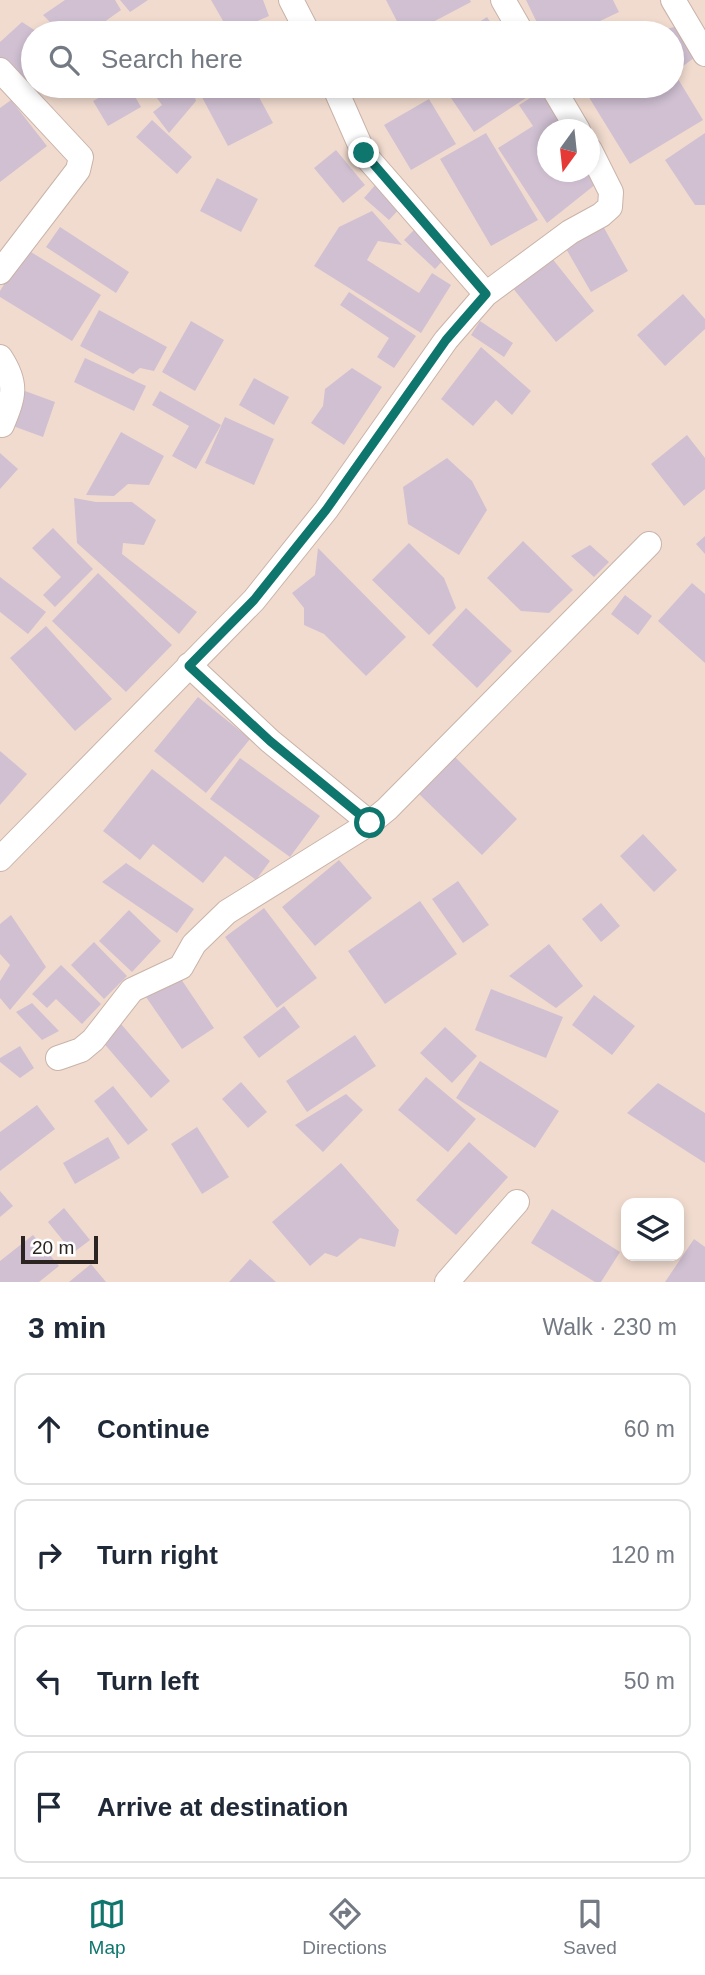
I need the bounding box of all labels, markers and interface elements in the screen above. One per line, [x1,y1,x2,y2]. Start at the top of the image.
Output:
search box [21,21,684,98]
icon: search [45,41,83,79]
text: Search here [101,44,243,74]
north arrow [537,119,600,182]
route end [348,137,379,168]
route start [354,807,385,838]
map controls [621,1198,684,1261]
button: layers [621,1198,684,1261]
scale bar [21,1233,98,1265]
text: 20 m [32,1237,74,1258]
text: 3 min [28,1311,106,1344]
text: Walk · 230 m [542,1314,677,1340]
icon: ahead [30,1410,68,1448]
text: Continue [97,1414,210,1444]
text: 60 m [624,1416,675,1442]
icon: right [30,1536,68,1574]
text: Turn right [97,1540,218,1570]
text: 120 m [611,1542,675,1568]
icon: left [30,1662,68,1700]
text: Turn left [97,1666,199,1696]
text: 50 m [624,1668,675,1694]
icon: arrive [30,1788,68,1826]
text: Arrive at destination [97,1792,348,1822]
tab: Map [88,1895,126,1959]
tab: Directions [302,1895,387,1959]
tab: Saved [563,1895,617,1959]

